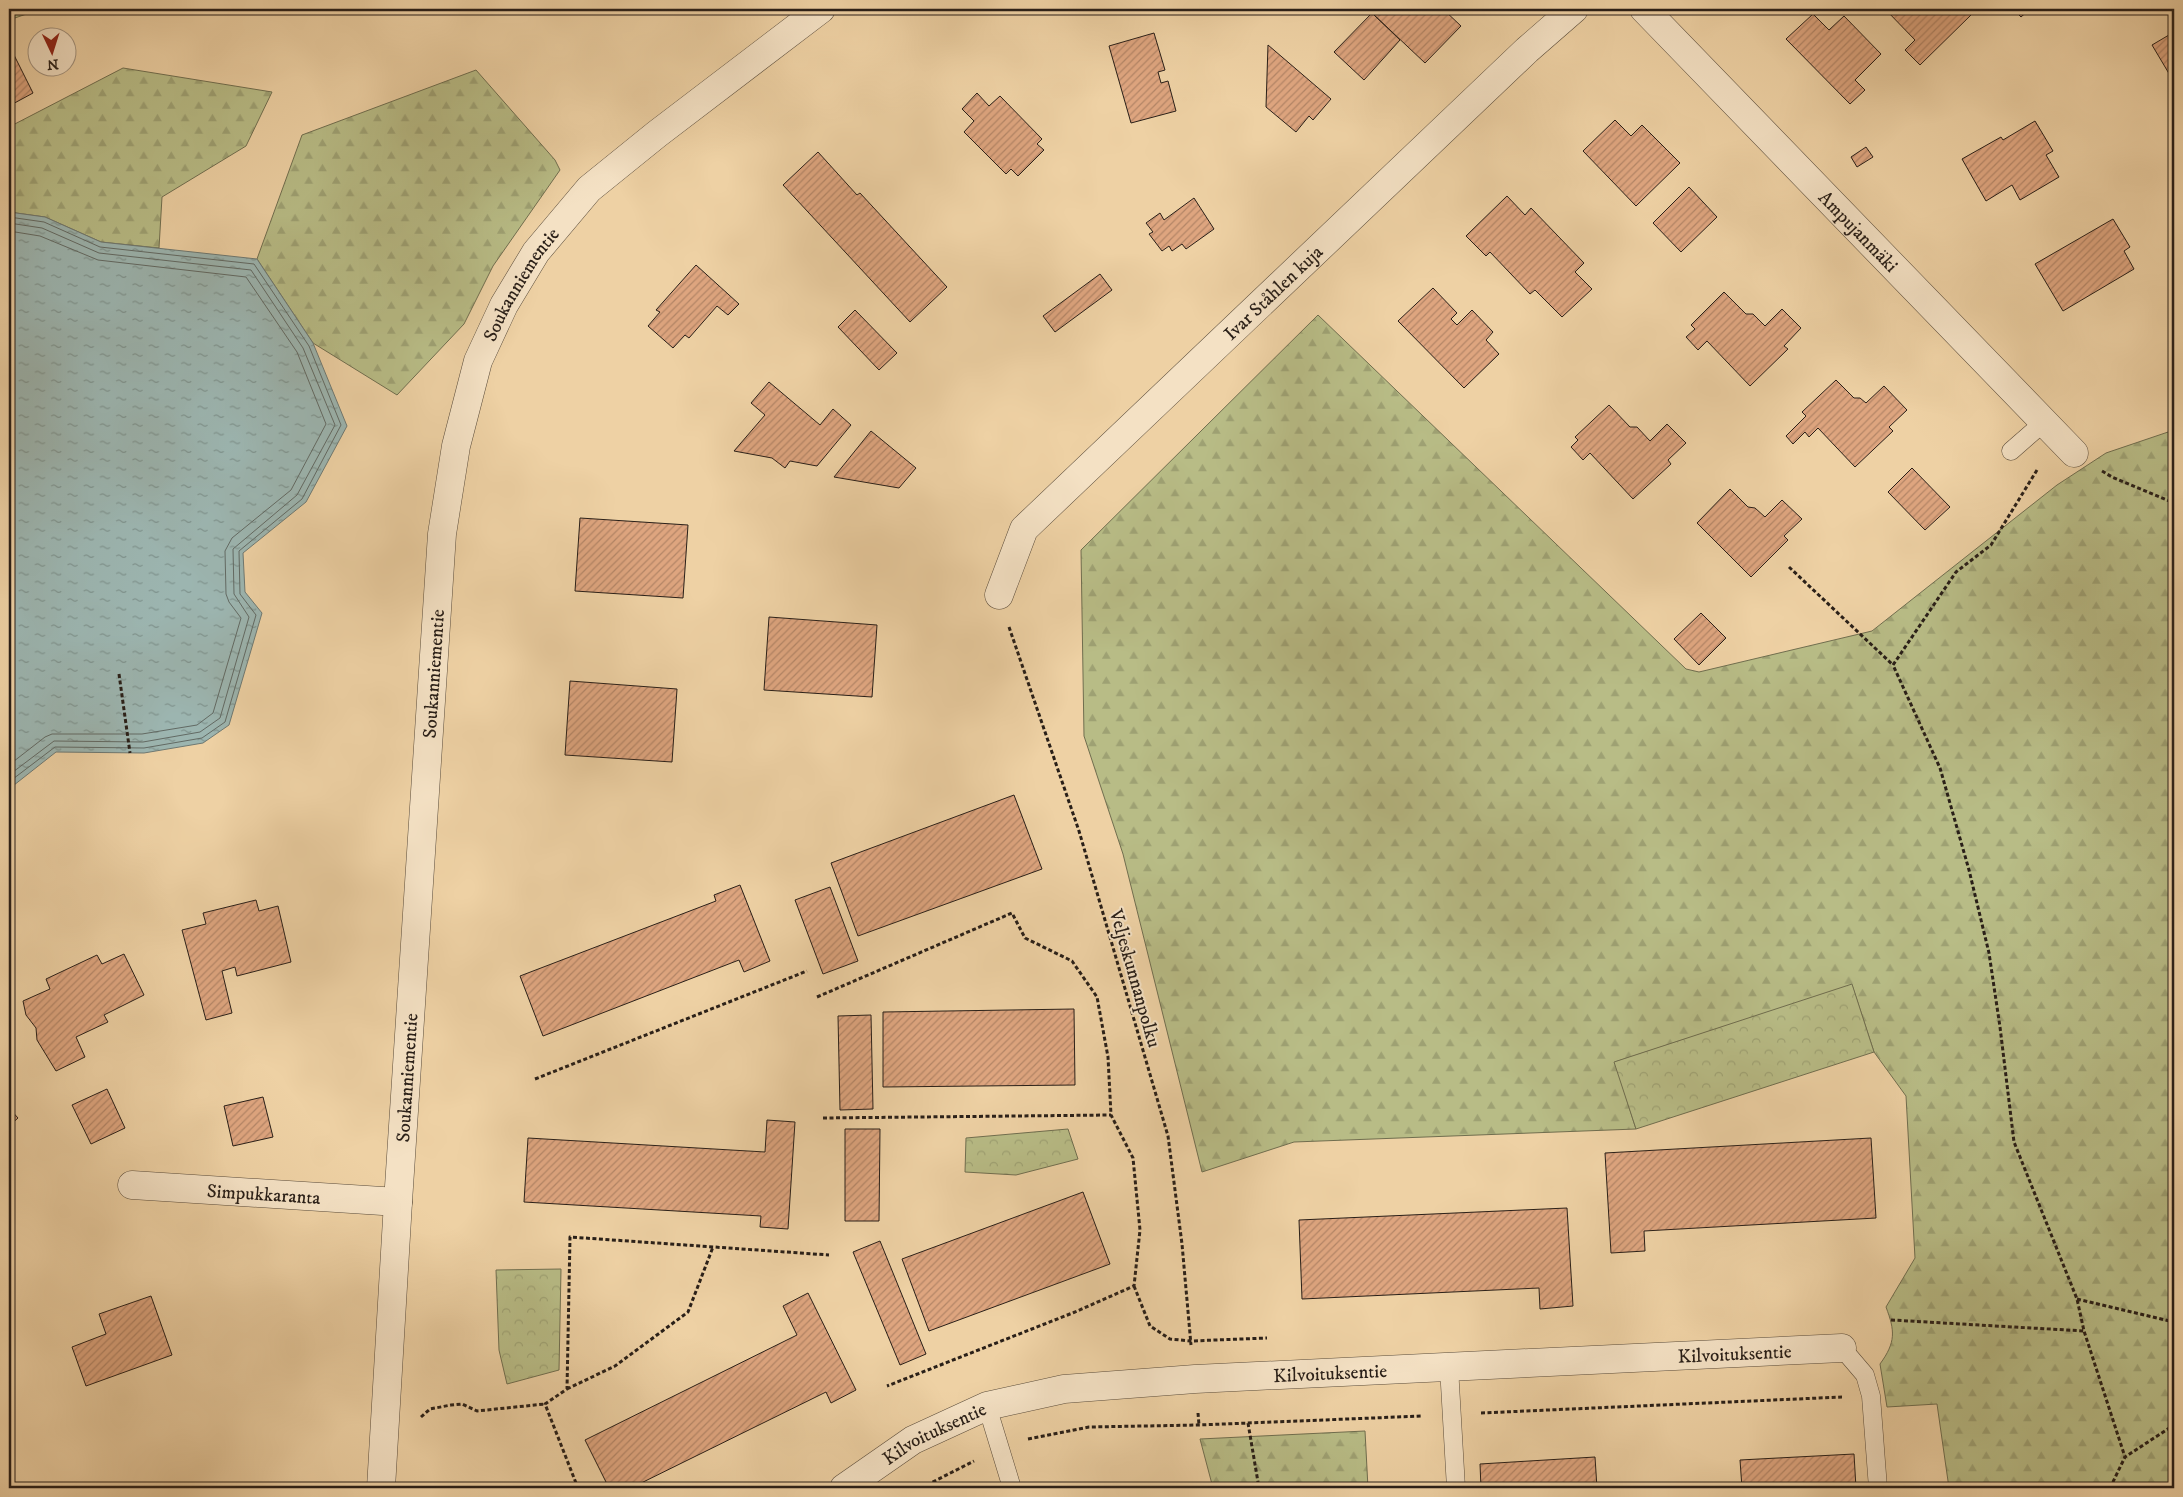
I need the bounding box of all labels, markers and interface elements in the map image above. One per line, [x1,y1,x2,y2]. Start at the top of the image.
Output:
north arrow [28,28,78,78]
text: N [46,55,59,73]
street label: Ampujanmäki [1813,187,1903,278]
street label: Soukanniementie [479,223,565,345]
street label: Ivar Ståhlen kuja [1219,241,1328,346]
street label: Soukanniementie [419,608,450,739]
street label: Veljeskunnanpolku [1104,906,1165,1050]
street label: Soukanniementie [392,1012,423,1143]
street label: Simpukkaranta [206,1180,321,1210]
street label: Kilvoituksentie [1677,1340,1792,1369]
street label: Kilvoituksentie [1273,1360,1388,1388]
street label: Kilvoituksentie [879,1398,990,1471]

